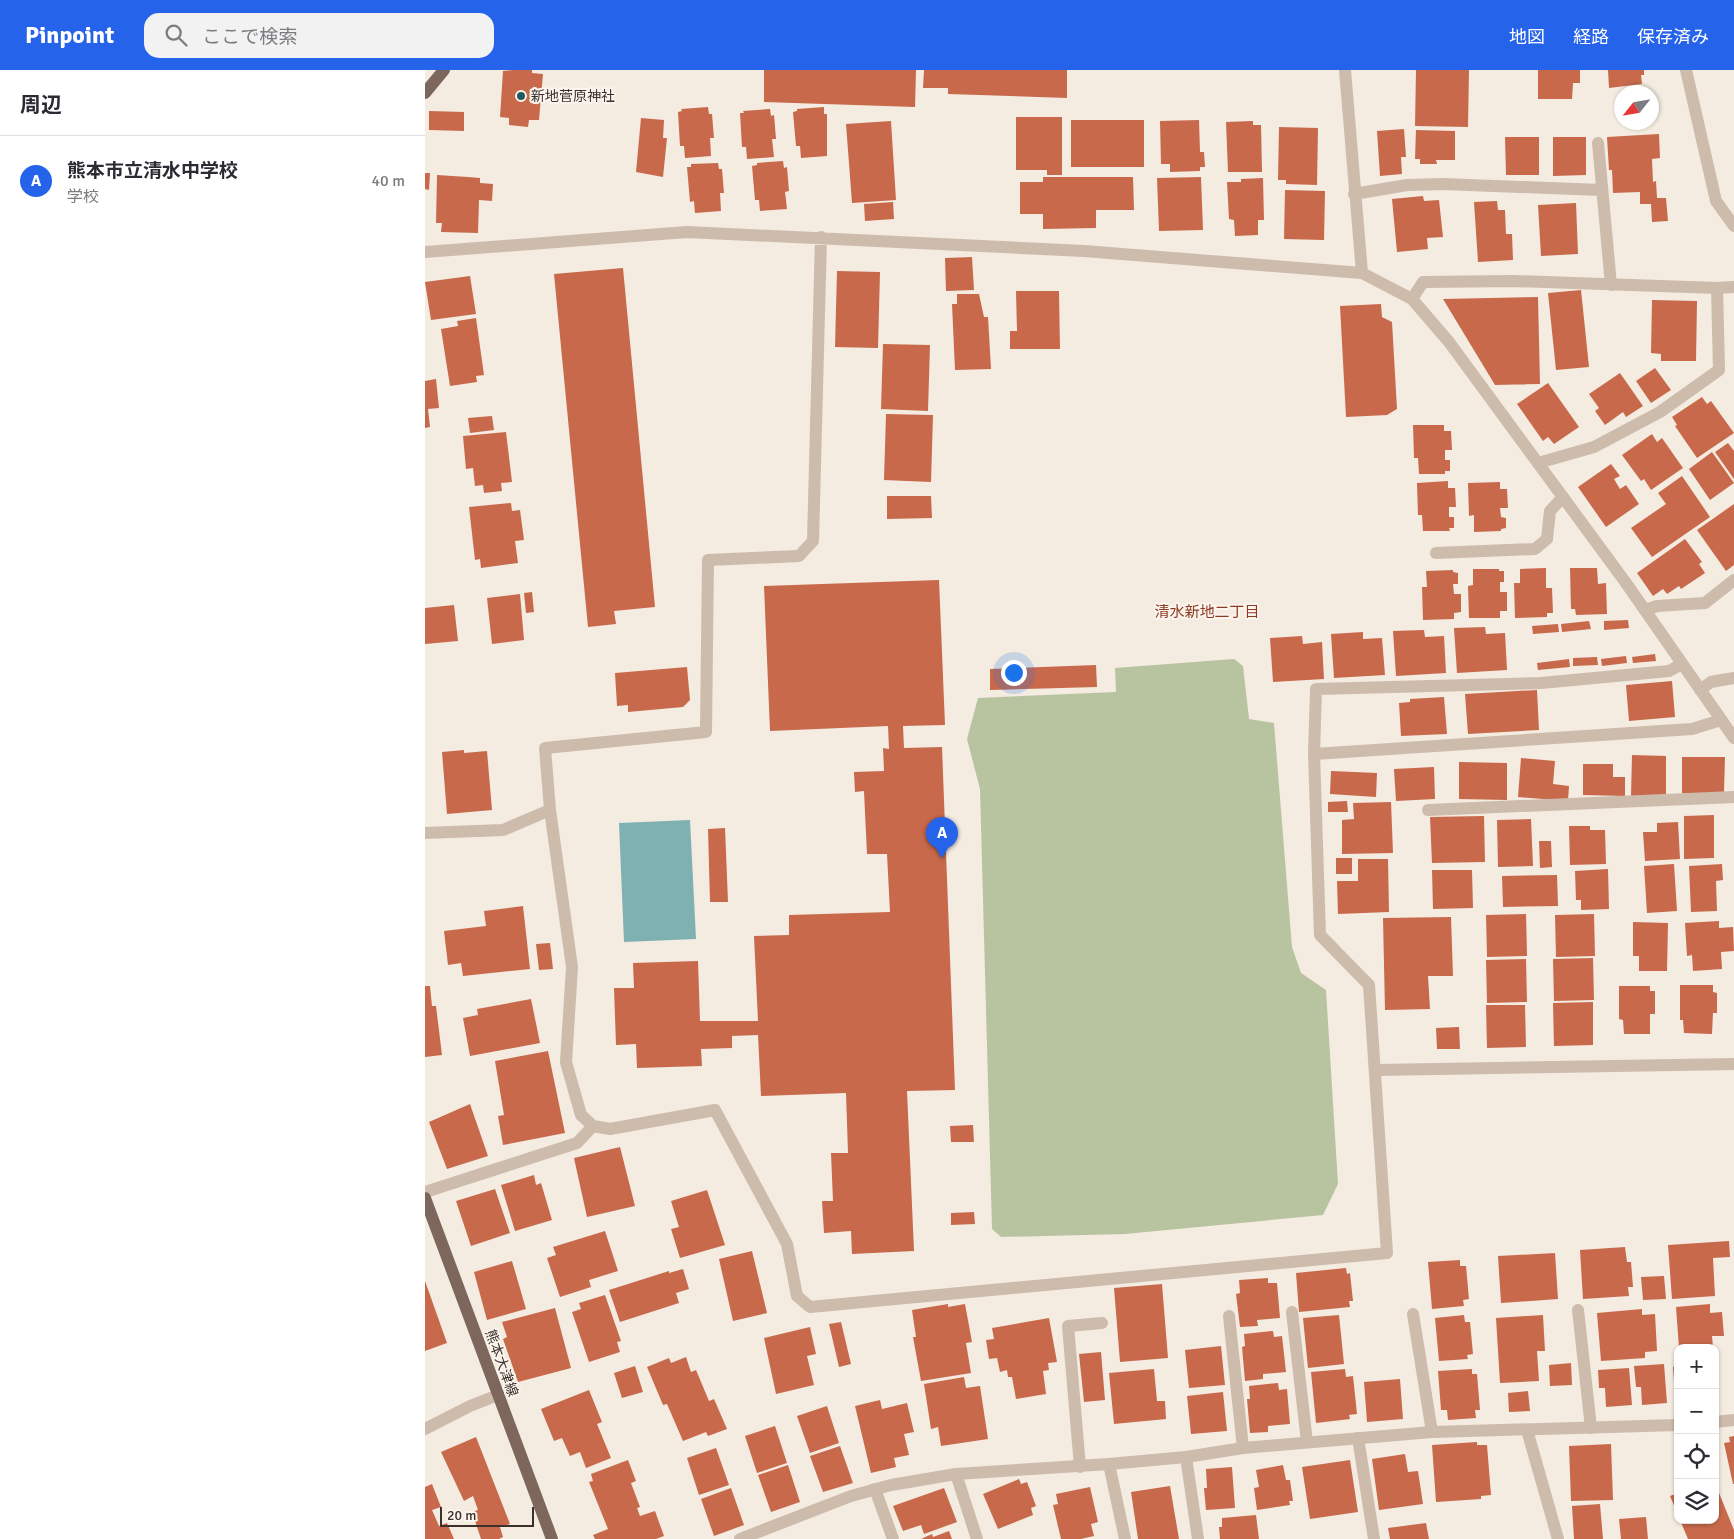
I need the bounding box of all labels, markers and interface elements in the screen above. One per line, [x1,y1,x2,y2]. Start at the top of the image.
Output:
search box [144,13,494,58]
text: Pinpoint [25,20,114,50]
icon: search [162,21,190,49]
text: ここで検索 [202,25,297,49]
text: 地図 [1509,26,1545,48]
text: 経路 [1573,26,1609,48]
text: 保存済み [1637,26,1709,48]
north arrow [1614,85,1659,130]
place label: 新地菅原神社 [531,88,615,105]
marker: 新地菅原神社 [515,90,527,102]
text: 周辺 [20,92,62,118]
text: 熊本市立清水中学校 [67,159,238,183]
text: A [31,171,41,191]
text: 40 m [371,171,405,191]
text: 学校 [67,187,99,207]
district label: 清水新地二丁目 [1154,603,1260,621]
your location [1001,660,1027,686]
pin: A [926,817,958,858]
street label: 熊本大津線 [482,1327,521,1399]
map controls [1674,1344,1719,1524]
button: + [1674,1344,1719,1389]
button: − [1674,1389,1719,1434]
button: locate [1674,1434,1719,1479]
button: layers [1674,1479,1719,1524]
scale bar [440,1504,534,1527]
text: 20 m [447,1507,476,1524]

